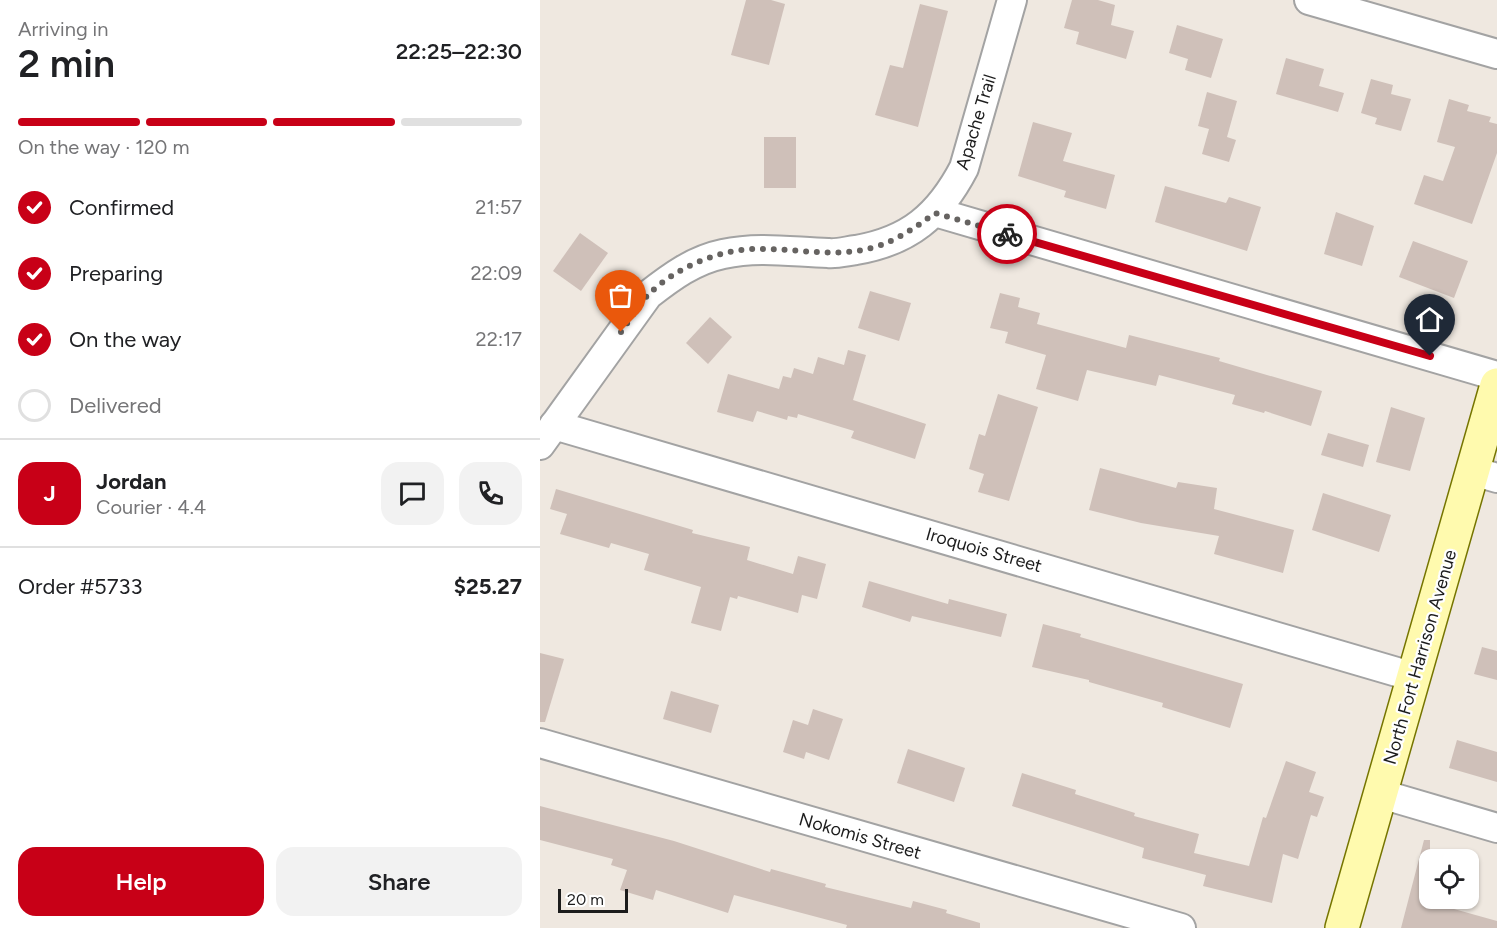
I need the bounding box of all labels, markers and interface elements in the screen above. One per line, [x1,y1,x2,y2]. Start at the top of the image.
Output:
text: Arriving in [18,17,108,41]
text: 22:25–22:30 [396,38,522,65]
text: 2 min [18,40,115,87]
street label: Apache Trail [951,72,1001,172]
text: On the way · 120 m [18,135,189,159]
icon: check [18,191,51,224]
text: Confirmed [69,194,174,221]
text: 21:57 [475,195,522,219]
courier [977,204,1037,264]
icon: bike [991,218,1024,251]
icon: check [18,257,51,290]
text: Preparing [69,260,163,287]
text: 22:09 [470,261,522,285]
pin [595,270,646,332]
icon: bag [604,279,637,312]
pin [1404,294,1455,356]
icon: home [1413,303,1446,336]
icon: check [18,323,51,356]
text: On the way [69,326,181,353]
text: 22:17 [476,327,522,351]
text: Delivered [69,392,162,419]
button: chat [381,462,444,525]
button: phone [459,462,522,525]
text: Jordan [96,468,167,495]
text: J [43,480,56,507]
text: Courier · 4.4 [96,495,206,519]
street label: Iroquois Street [923,523,1045,577]
street label: North Fort Harrison Avenue [1379,547,1461,767]
text: Order #5733 [18,573,143,600]
text: $25.27 [454,573,522,600]
street label: Nokomis Street [796,808,924,864]
button: Help [18,847,264,916]
button: Share [276,847,522,916]
map controls [1419,849,1479,909]
button: locate [1419,849,1479,909]
scale bar [558,886,628,914]
text: 20 m [567,890,604,909]

